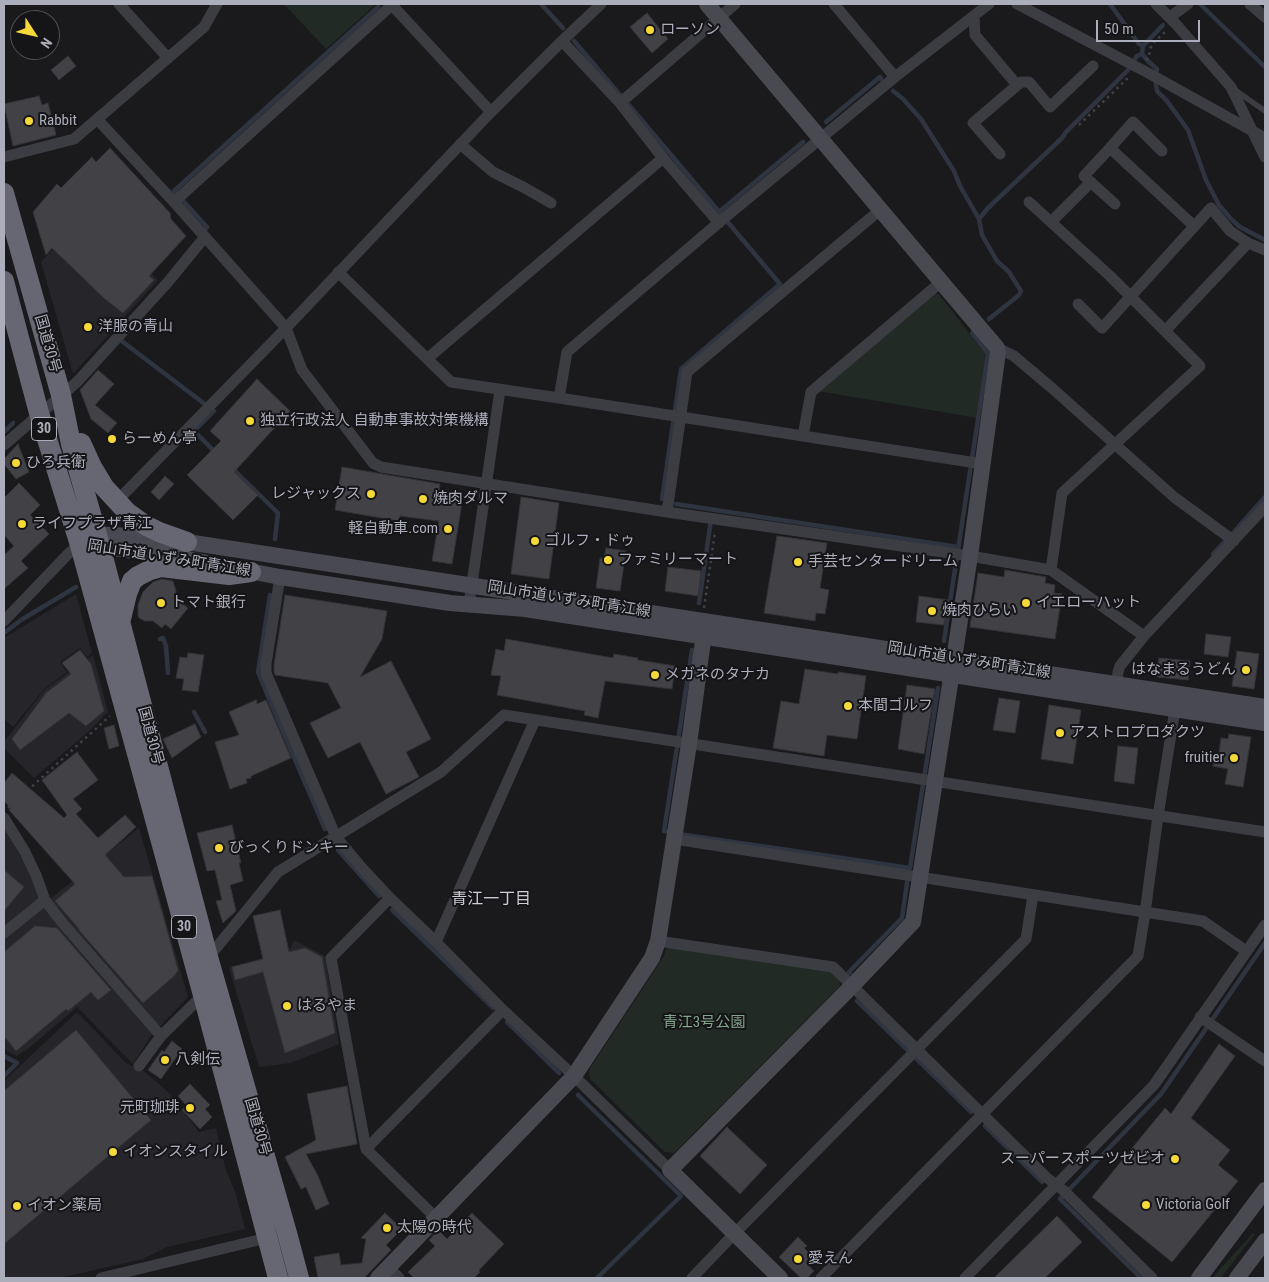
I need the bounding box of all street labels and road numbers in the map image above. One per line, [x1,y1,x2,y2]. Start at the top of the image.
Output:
street label: 国道30号 [30,313,64,375]
road number: 30 [32,418,56,440]
street label: 岡山市道いずみ町青江線 [86,537,252,581]
street label: 岡山市道いずみ町青江線 [486,578,652,622]
street label: 岡山市道いずみ町青江線 [886,639,1052,683]
street label: 国道30号 [134,705,166,767]
road number: 30 [172,916,196,939]
street label: 国道30号 [240,1096,274,1158]

